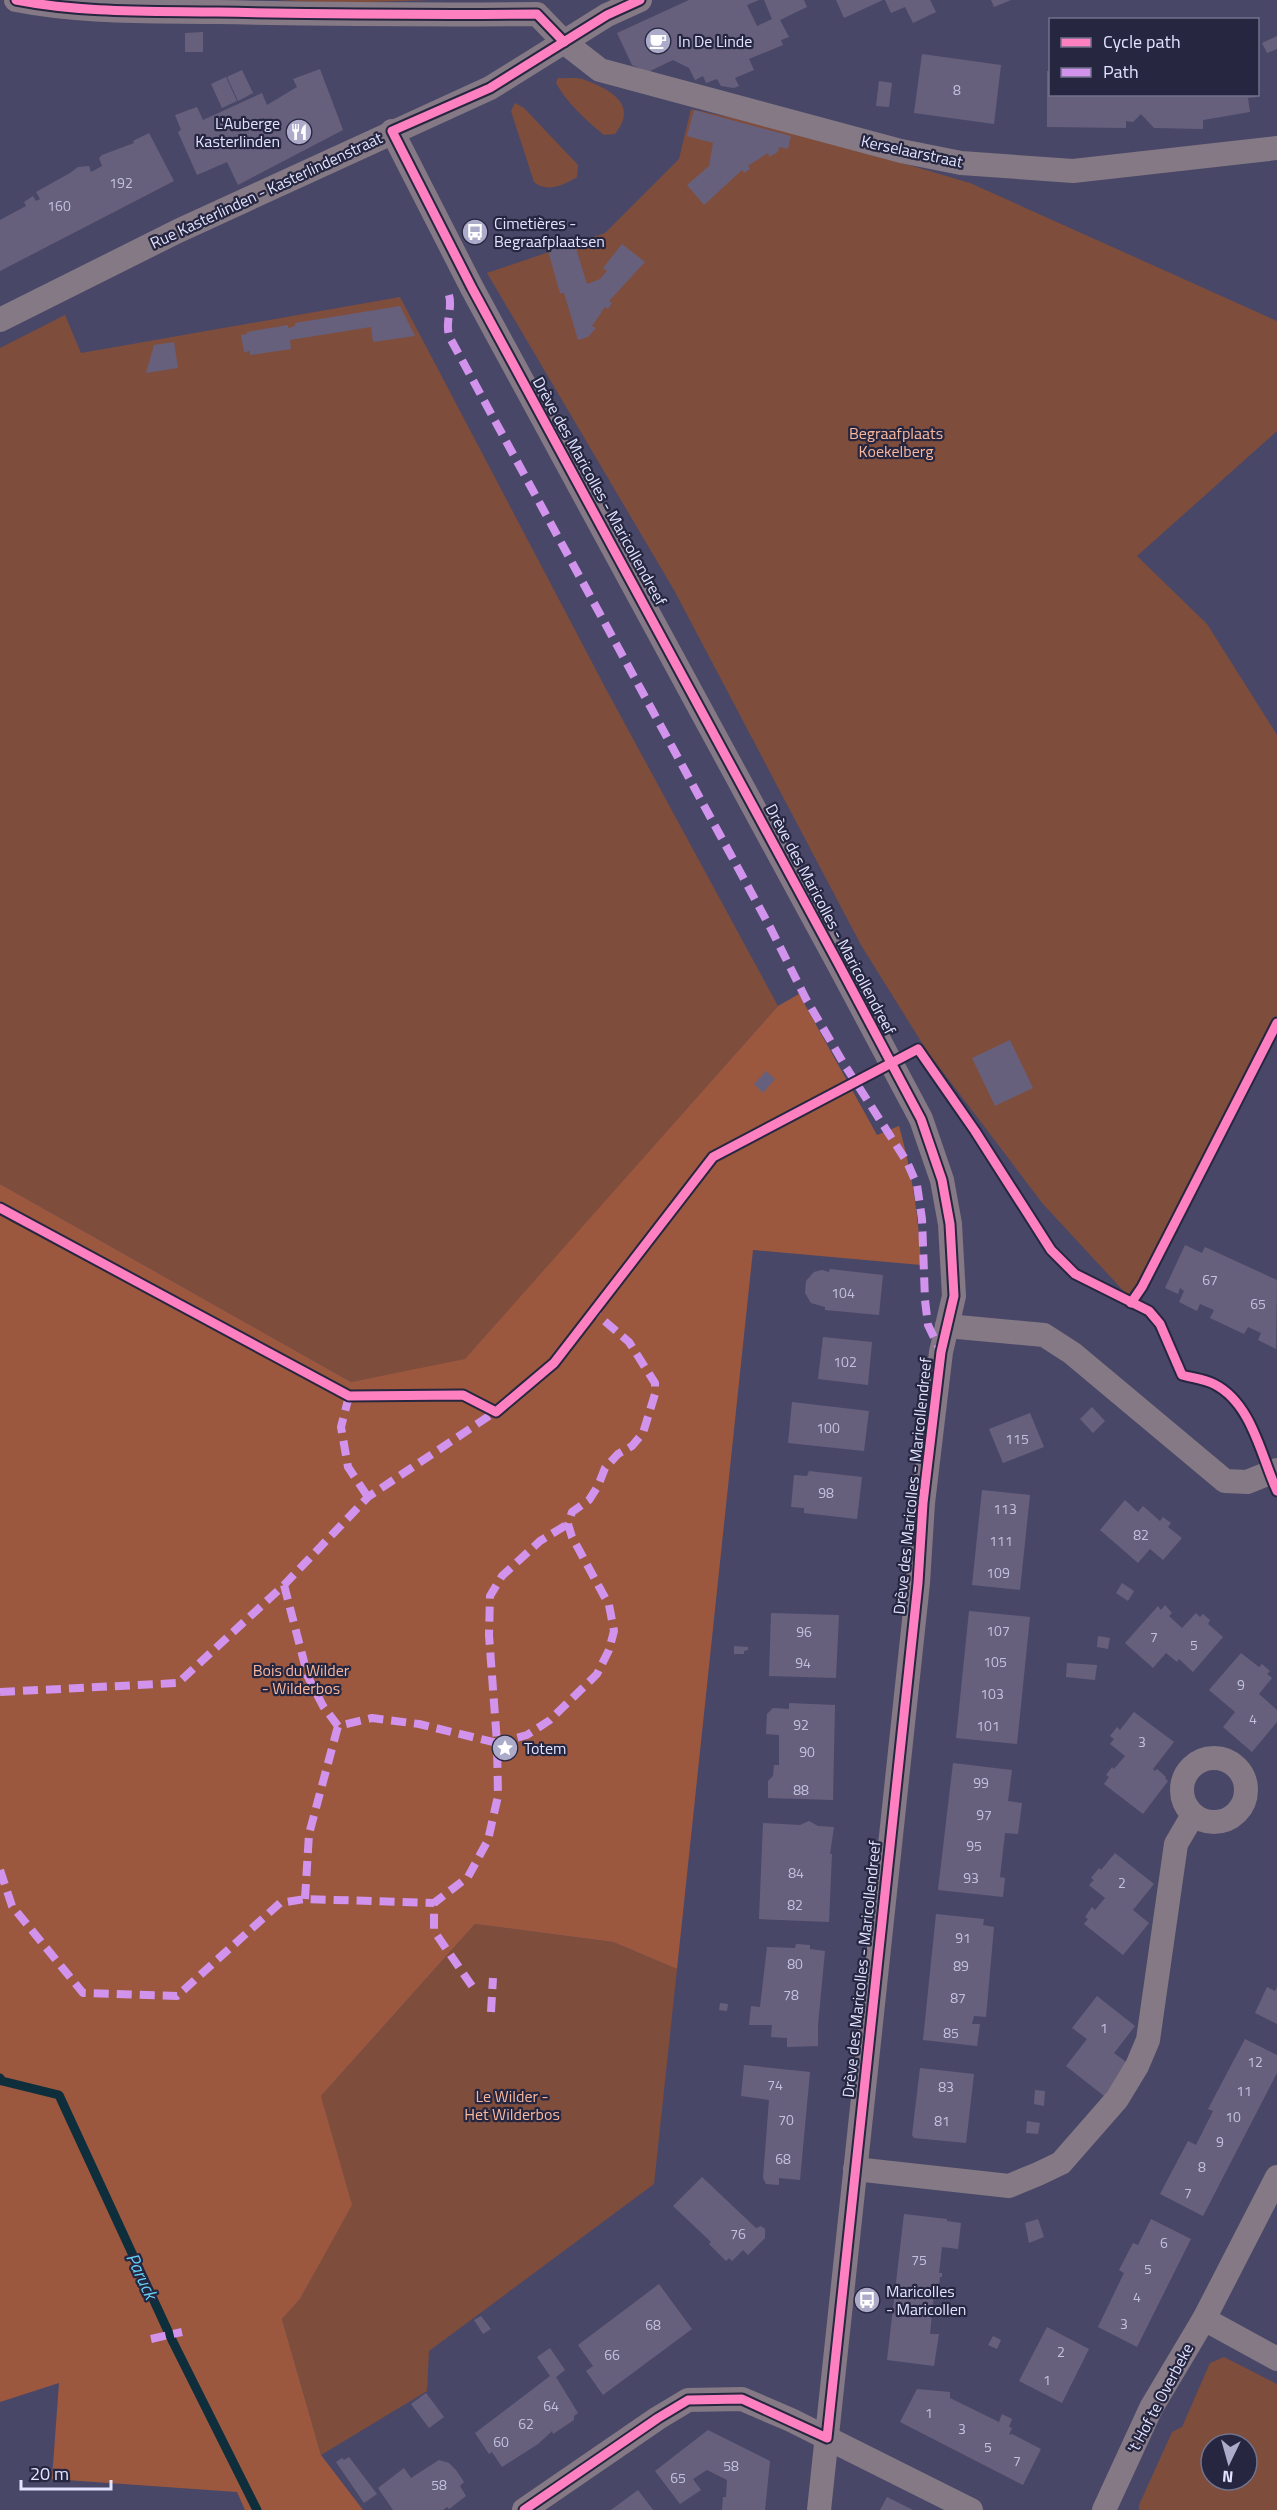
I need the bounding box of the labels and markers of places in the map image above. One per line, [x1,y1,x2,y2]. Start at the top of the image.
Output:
cafe icon: In De Linde [643,26,673,56]
place label: In De Linde [678,29,752,53]
place label: L'Auberge Kasterlinden [195,111,280,153]
restaurant icon: L'Auberge Kasterlinden [284,117,314,147]
place label: Cimetières - Begraafplaatsen [494,211,605,253]
bus stop icon: Cimetières - Begraafplaatsen [460,217,490,247]
place icon: Totem [490,1733,520,1763]
place label: Totem [524,1736,566,1760]
place label: Maricolles - Maricollen [886,2279,966,2321]
bus stop icon: Maricolles - Maricollen [852,2285,882,2315]

